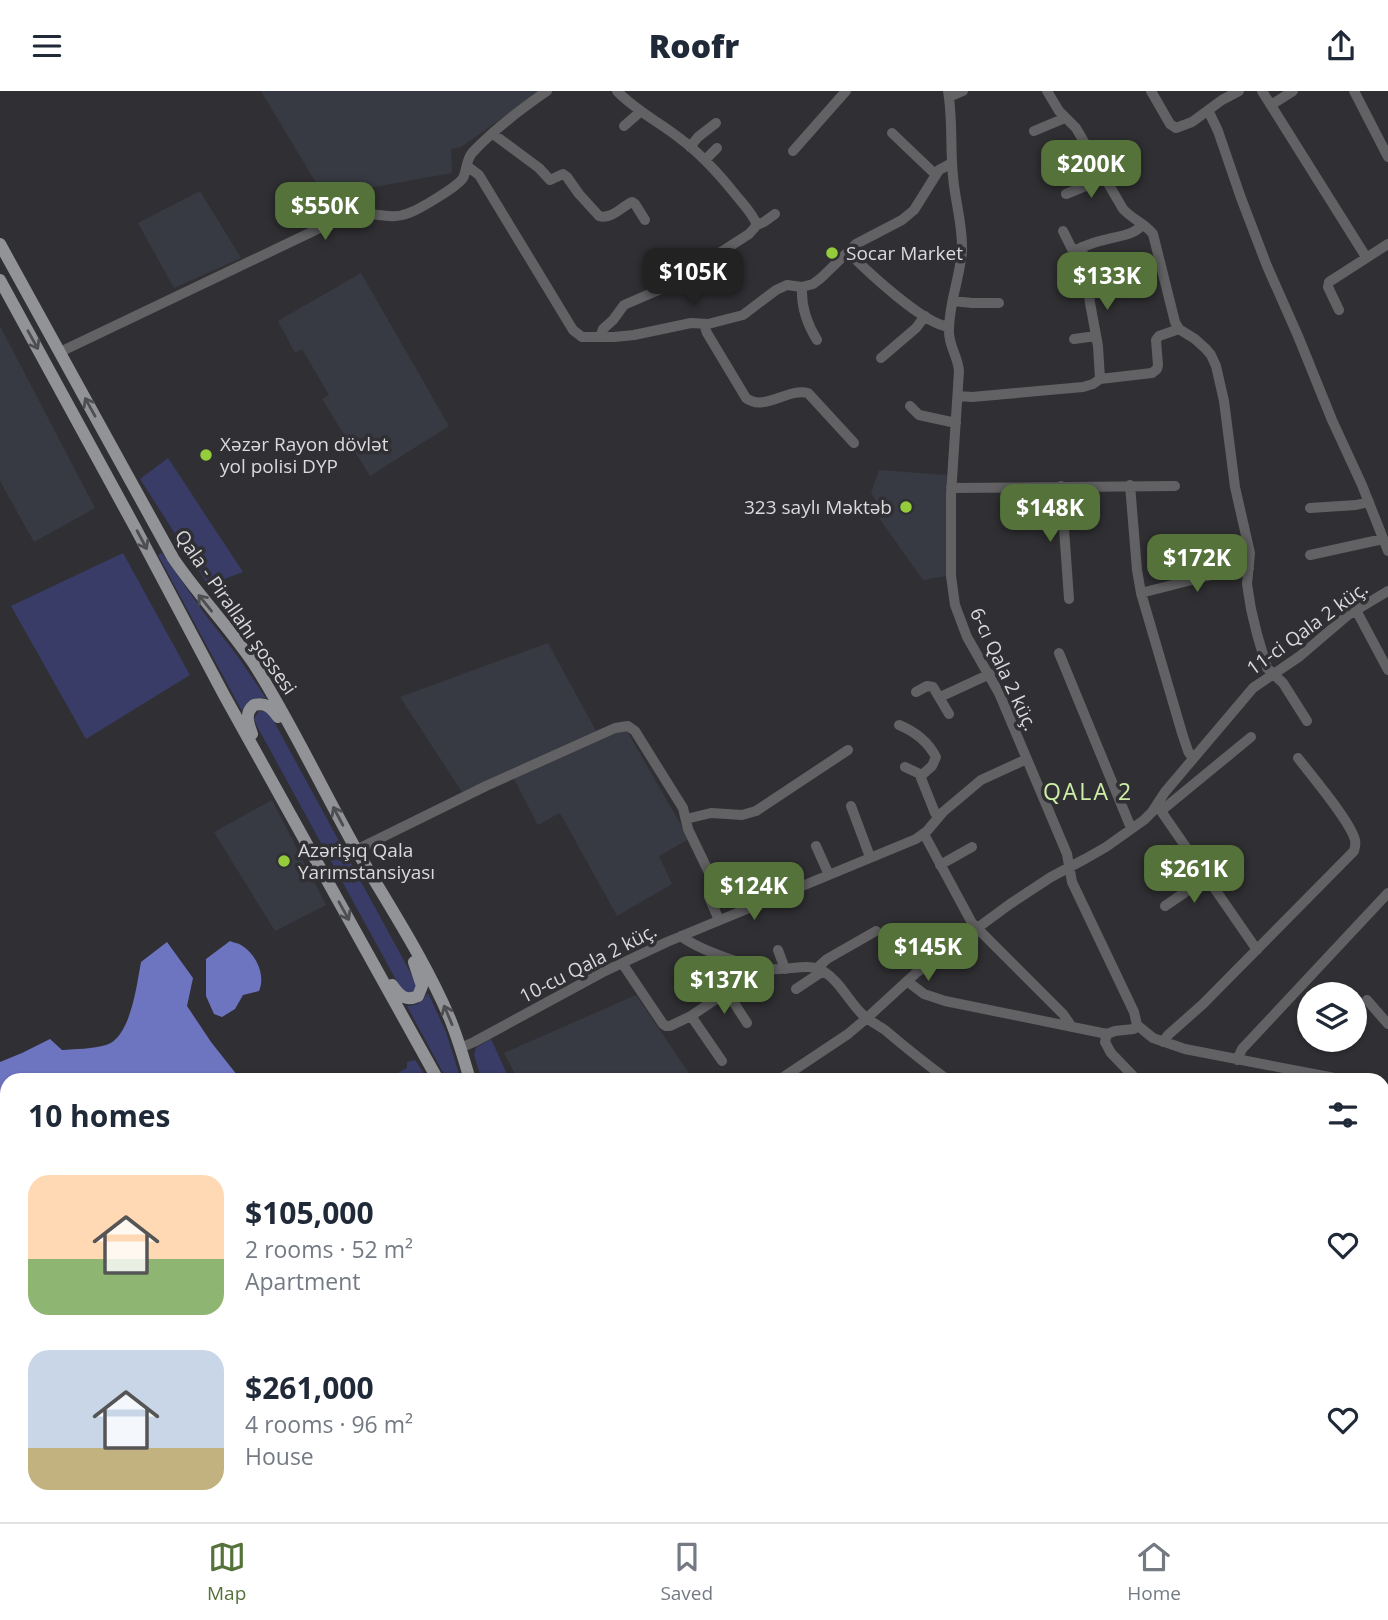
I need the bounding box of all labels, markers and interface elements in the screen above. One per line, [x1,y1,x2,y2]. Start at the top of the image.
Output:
text: Roofr [649,24,739,67]
icon: menu [28,27,66,65]
icon: share [1322,27,1360,65]
pin: $200K [1042,141,1140,200]
text: $200K [1057,147,1125,179]
pin: $550K [276,183,374,242]
text: $550K [291,189,359,221]
place label: Socar Market [846,240,963,266]
marker: Socar Market [824,245,840,261]
pin: $105K [644,249,742,308]
pin: $133K [1058,253,1156,312]
text: $105K [659,255,727,287]
text: $133K [1073,259,1141,291]
one-way arrow [27,329,40,350]
one-way arrow [82,398,96,418]
place label: Xəzər Rayon dövlət yol polisi DYP [220,431,389,479]
marker: Xəzər Rayon dövlət yol polisi DYP [198,447,214,463]
pin: $148K [1001,484,1099,544]
text: $148K [1016,491,1084,523]
place label: 323 saylı Məktəb [744,494,892,520]
marker: 323 saylı Məktəb [898,499,914,515]
street label: Qala - Pirallahı şossesi [169,524,303,700]
one-way arrow [135,529,149,549]
pin: $172K [1148,535,1246,594]
text: $172K [1163,541,1231,573]
street label: 11-ci Qala 2 küç. [1241,575,1373,681]
one-way arrow [198,594,213,612]
street label: 6-cı Qala 2 küç. [964,603,1044,735]
district label: QALA 2 [1043,775,1133,807]
one-way arrow [331,806,344,827]
place label: Azərişıq Qala Yarımstansiyası [298,837,435,885]
pin: $261K [1145,845,1243,905]
text: $261K [1160,852,1228,884]
marker: Azərişıq Qala Yarımstansiyası [276,853,292,869]
pin: $124K [705,863,803,922]
text: $124K [720,869,788,901]
one-way arrow [337,901,351,921]
street label: 10-cu Qala 2 küç. [515,917,661,1009]
pin: $145K [879,923,977,983]
text: $145K [894,930,962,962]
pin: $137K [675,957,773,1016]
text: $137K [690,963,758,995]
map controls [1297,982,1367,1052]
button: layers [1297,982,1367,1052]
one-way arrow [440,1005,453,1027]
text: 10 homes [28,1095,171,1136]
icon: filters [1324,1096,1362,1134]
text: $105,000 [245,1192,374,1233]
icon: home [84,1203,168,1287]
icon: heart [1324,1226,1362,1264]
text: 2 rooms · 52 m² [245,1233,413,1265]
text: Apartment [245,1265,361,1297]
text: $261,000 [245,1367,374,1408]
icon: home [84,1378,168,1462]
icon: heart [1324,1401,1362,1439]
text: 4 rooms · 96 m² [245,1408,413,1440]
text: House [245,1440,314,1472]
tab: Map [207,1538,246,1606]
tab: Saved [660,1538,713,1606]
tab: Home [1127,1538,1181,1606]

